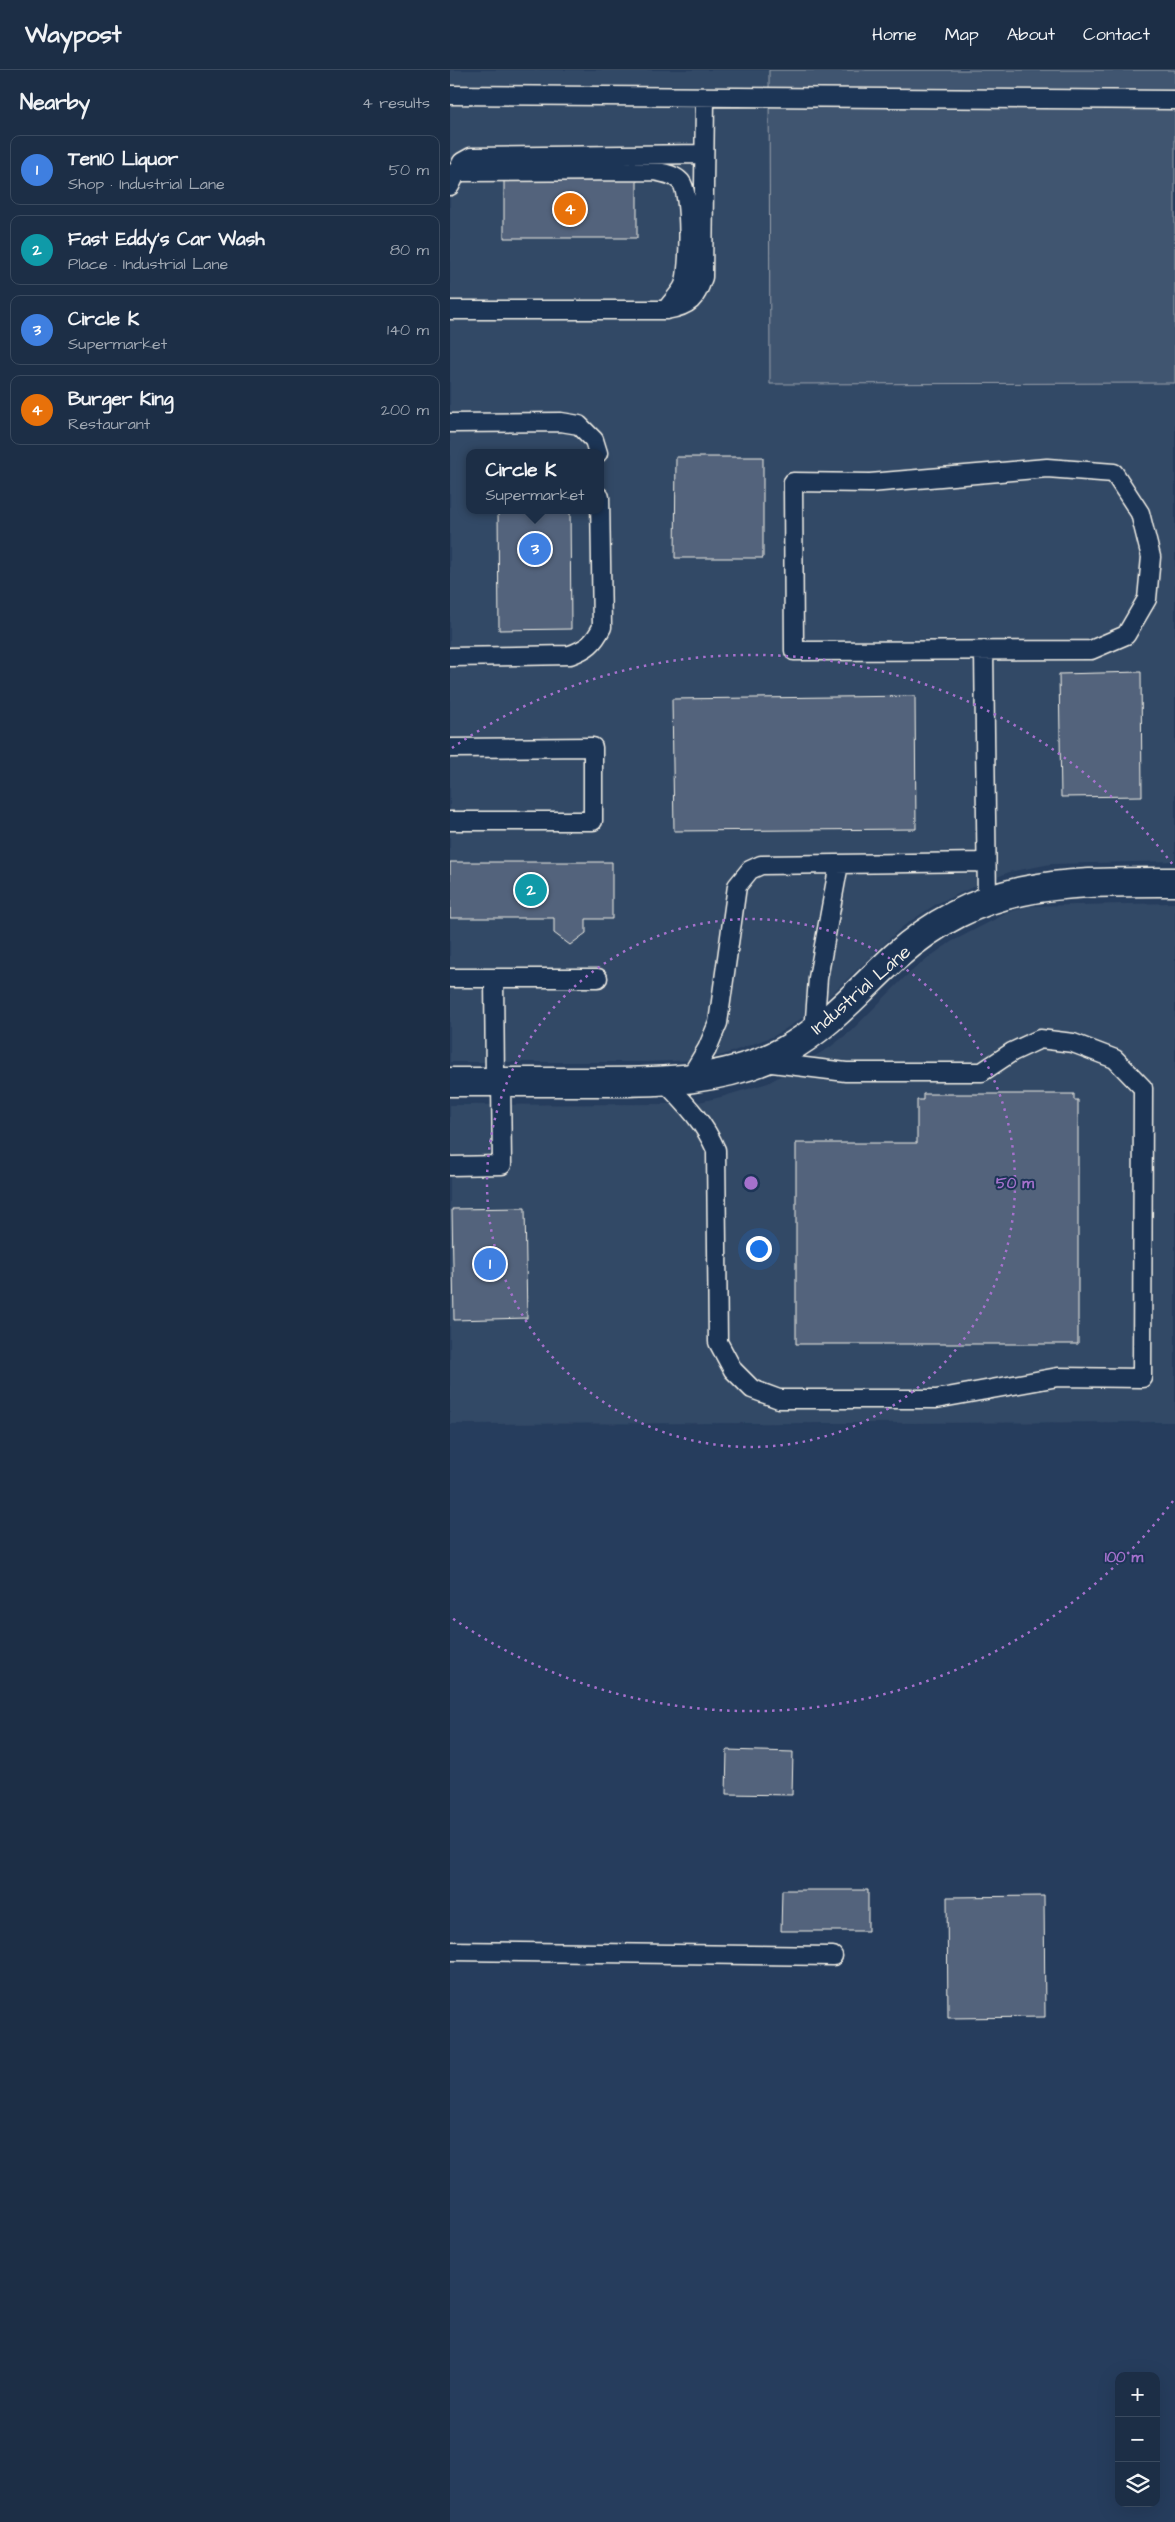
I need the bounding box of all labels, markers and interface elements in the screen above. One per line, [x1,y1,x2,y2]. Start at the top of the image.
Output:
text: Waypost [25,18,122,52]
text: Home [872,22,917,47]
text: Map [945,22,979,47]
text: About [1007,22,1055,47]
text: Contact [1083,22,1150,47]
text: Nearby [20,88,90,117]
text: 4 results [362,92,430,114]
text: Ten10 Liquor [68,146,178,173]
text: 1 [36,159,38,181]
text: 50 m [389,159,429,181]
text: Shop · Industrial Lane [68,173,225,195]
pin: 4 [554,190,586,228]
text: Fast Eddy's Car Wash [68,226,265,253]
text: 2 [32,239,42,261]
text: 80 m [390,239,429,261]
text: Place · Industrial Lane [68,253,228,275]
text: Circle K [68,306,139,333]
text: 3 [33,319,41,341]
text: 140 m [387,319,429,341]
text: Supermarket [68,333,167,355]
text: Burger King [68,386,173,413]
text: 4 [32,399,42,421]
text: 200 m [381,399,429,421]
text: Restaurant [68,413,150,435]
popup [466,449,604,514]
text: Circle K [485,457,557,484]
text: Supermarket [485,484,585,506]
pin: 3 [519,530,551,568]
pin: 2 [515,871,547,909]
street label: Industrial Lane [805,939,917,1041]
text: 50 m [996,1173,1034,1194]
centre of rings [742,1174,760,1192]
your location [746,1236,772,1262]
pin: 1 [474,1245,506,1283]
text: 100 m [1105,1547,1144,1568]
map controls [1115,2372,1160,2507]
button: + [1115,2372,1160,2417]
button: − [1115,2417,1160,2462]
button: layers [1115,2462,1160,2507]

